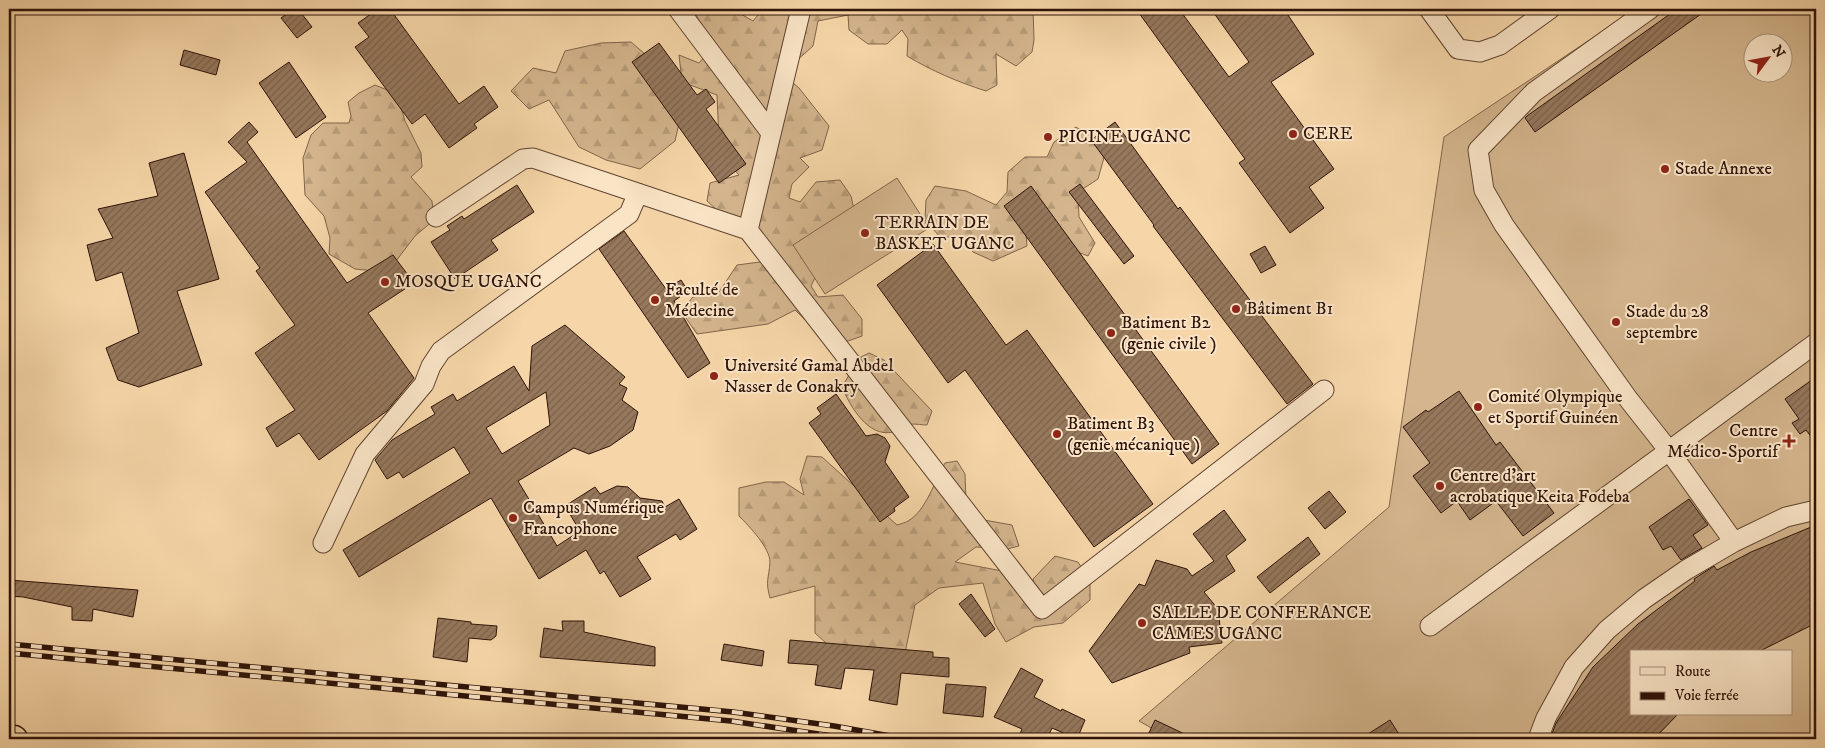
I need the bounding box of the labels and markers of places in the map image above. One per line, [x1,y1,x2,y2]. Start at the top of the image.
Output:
place label: CERE [1303,123,1353,145]
place label: PICINE UGANC [1058,126,1191,148]
marker: CERE [1287,128,1299,140]
marker: PICINE UGANC [1042,131,1054,143]
place label: Stade Annexe [1675,158,1772,180]
marker: Stade Annexe [1659,163,1671,175]
place label: TERRAIN DE BASKET UGANC [875,212,1015,255]
marker: TERRAIN DE BASKET UGANC [859,227,871,239]
place label: MOSQUE UGANC [395,271,542,293]
marker: MOSQUE UGANC [379,276,391,288]
place label: Faculté de Médecine [665,279,738,322]
marker: Faculté de Médecine [649,294,661,306]
place label: Bâtiment B1 [1246,298,1333,320]
place label: Stade du 28 septembre [1626,301,1709,344]
marker: Bâtiment B1 [1230,303,1242,315]
place label: Batiment B2 (genie civile ) [1121,312,1216,355]
marker: Stade du 28 septembre [1610,316,1622,328]
marker: Batiment B2 (genie civile ) [1105,327,1117,339]
place label: Université Gamal Abdel Nasser de Conakry [724,355,894,398]
marker: Université Gamal Abdel Nasser de Conakry [708,370,720,382]
place label: Comité Olympique et Sportif Guinéen [1488,386,1622,429]
marker: Comité Olympique et Sportif Guinéen [1472,401,1484,413]
place label: Batiment B3 (genie mécanique ) [1067,413,1200,456]
place label: Centre Médico-Sportif [1667,420,1781,463]
marker: Batiment B3 (genie mécanique ) [1051,428,1063,440]
marker: Centre Médico-Sportif [1782,434,1796,448]
place label: Centre d'art acrobatique Keita Fodeba [1450,465,1630,508]
marker: Centre d'art acrobatique Keita Fodeba [1434,480,1446,492]
place label: Campus Numérique Francophone [523,497,664,540]
marker: Campus Numérique Francophone [507,512,519,524]
place label: SALLE DE CONFERANCE CAMES UGANC [1152,602,1371,645]
marker: SALLE DE CONFERANCE CAMES UGANC [1136,617,1148,629]

